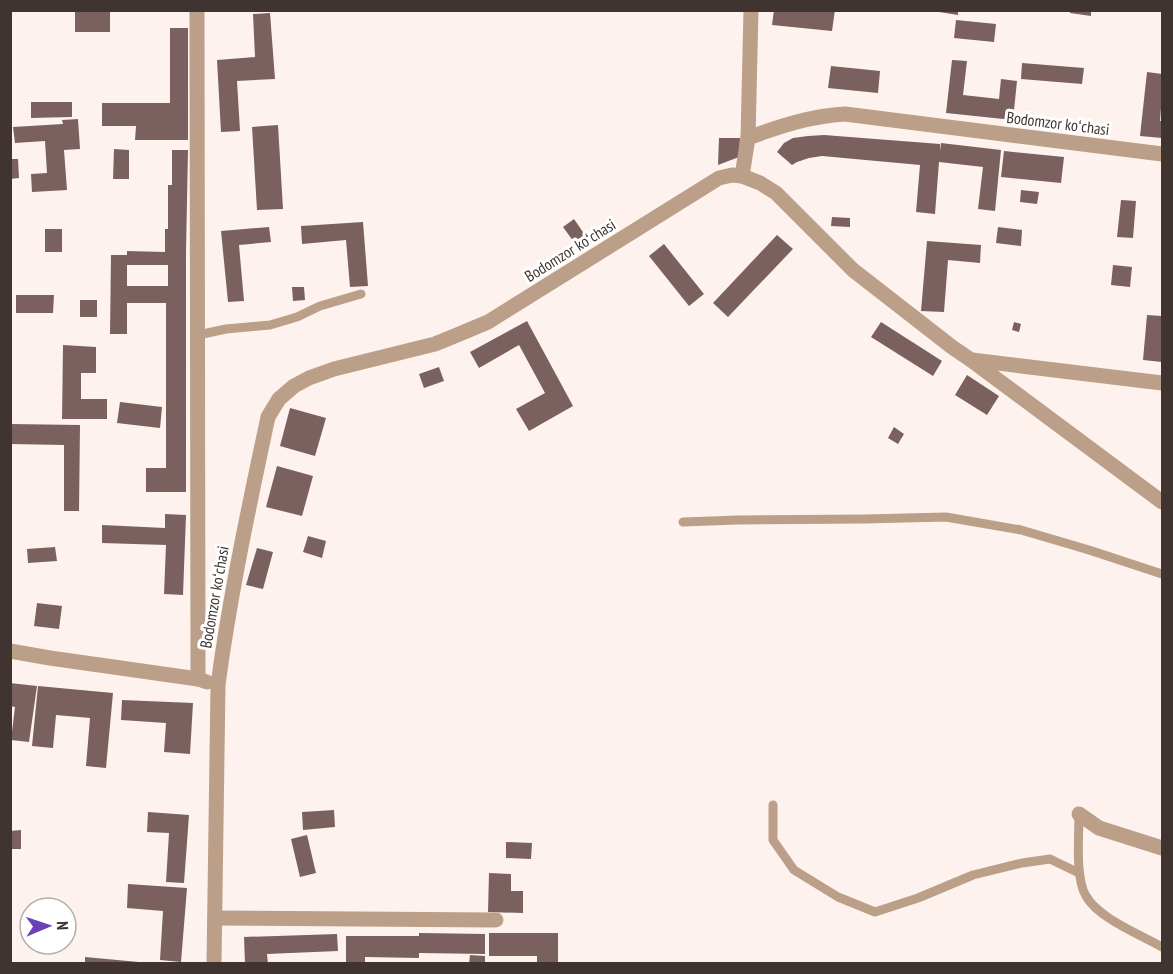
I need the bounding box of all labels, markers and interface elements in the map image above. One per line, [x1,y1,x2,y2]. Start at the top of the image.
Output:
street label: Bodomzor koʻchasi [1005,107,1111,139]
street label: Bodomzor koʻchasi [521,214,619,286]
street label: Bodomzor koʻchasi [195,544,233,650]
north arrow [18,896,78,956]
text: N [53,921,73,930]

